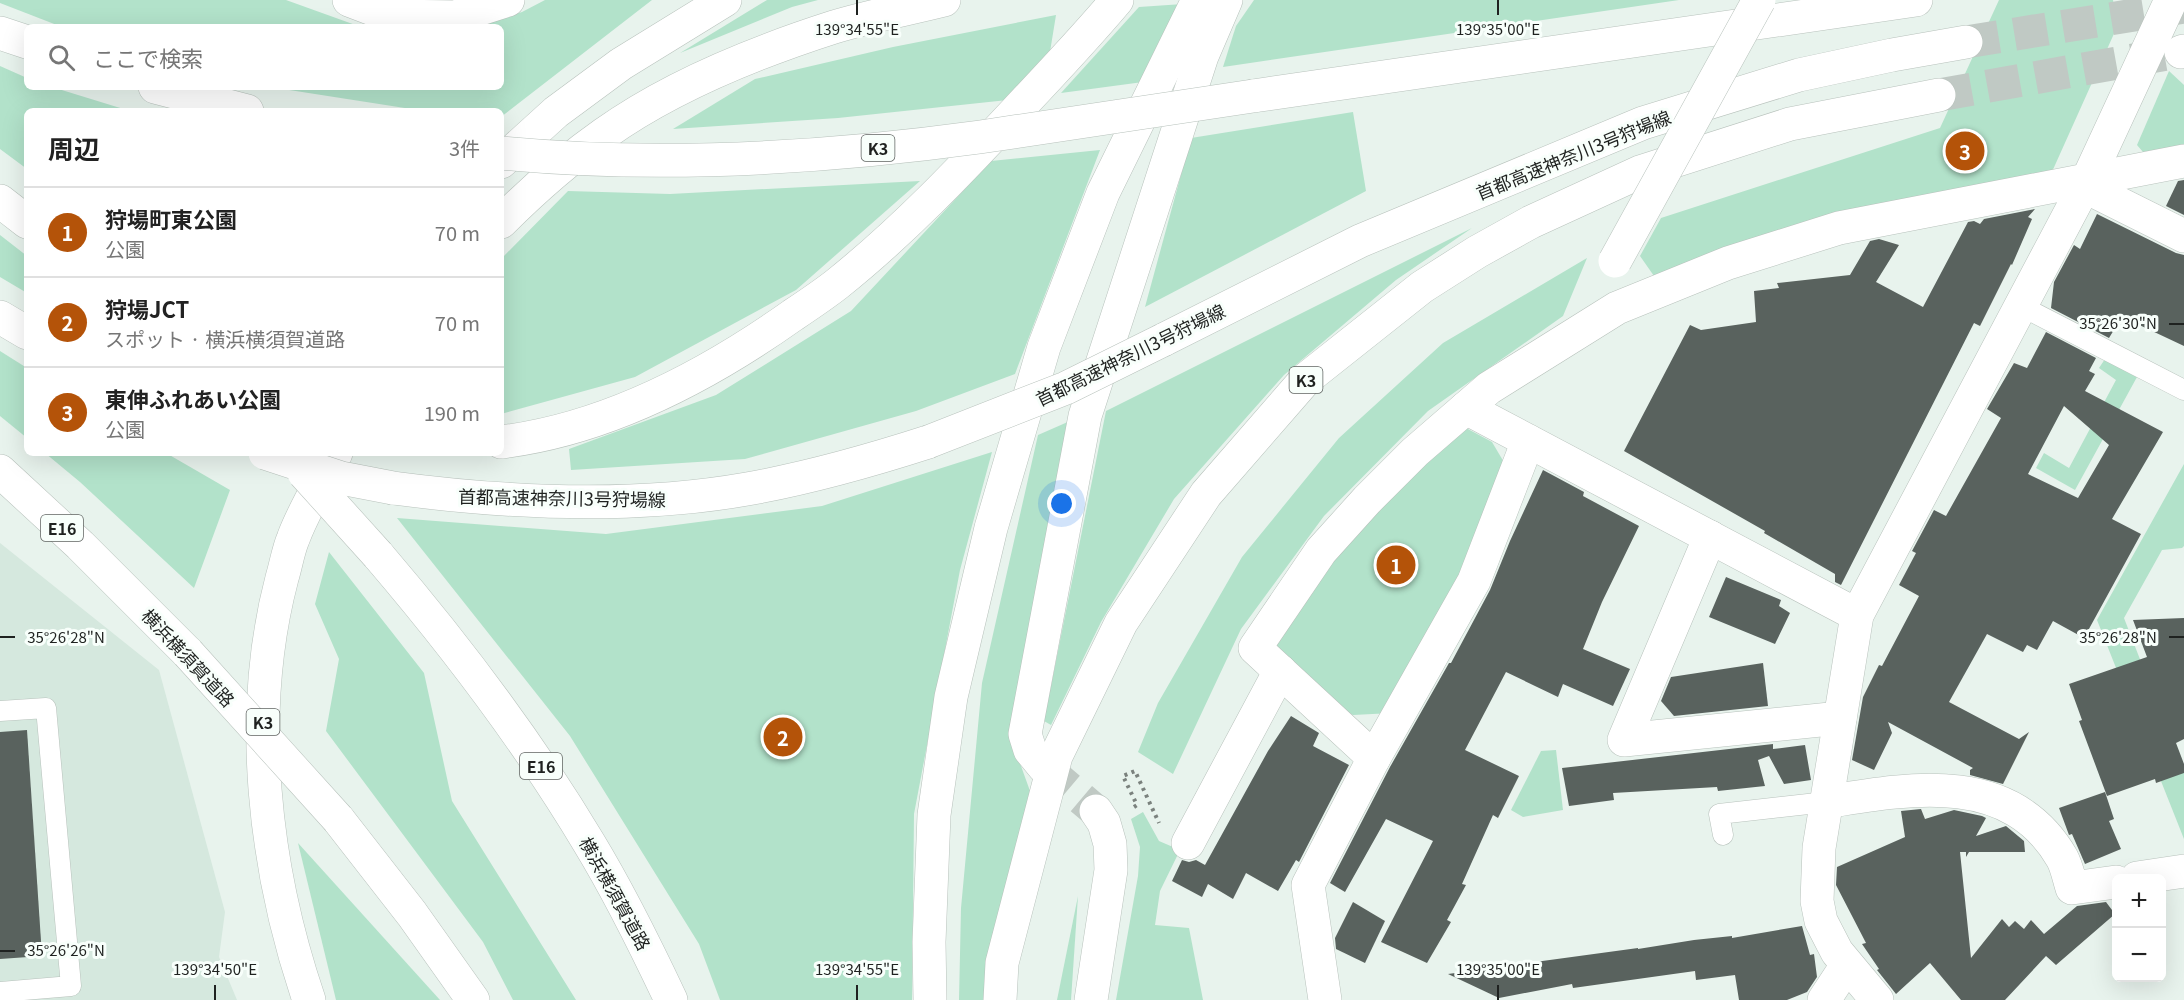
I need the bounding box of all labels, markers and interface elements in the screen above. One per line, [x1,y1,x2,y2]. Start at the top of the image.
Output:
text: 139°34'55"E [815,18,899,39]
text: 139°35'00"E [1456,18,1540,39]
search box [24,24,504,90]
icon: search [45,41,78,74]
text: ここで検索 [93,41,203,73]
street label: 首都高速神奈川3号狩場線 [1472,103,1674,205]
pin: 3 [1946,128,1984,174]
text: 周辺 [48,129,100,166]
text: 3件 [449,133,480,162]
road number: K3 [862,135,894,161]
text: 狩場町東公園 [105,202,237,234]
text: 1 [62,218,73,247]
text: 70 m [435,218,480,247]
text: 公園 [105,234,145,263]
text: 狩場JCT [105,292,189,324]
street label: 首都高速神奈川3号狩場線 [1031,297,1229,411]
text: 2 [62,308,73,337]
text: 70 m [435,308,480,337]
text: 35°26'30"N [2079,312,2157,333]
text: スポット · 横浜横須賀道路 [105,324,345,353]
road number: K3 [1290,367,1322,393]
text: 東伸ふれあい公園 [105,382,281,414]
text: 3 [62,398,73,427]
text: 190 m [424,398,480,427]
text: 公園 [105,414,145,443]
street label: 首都高速神奈川3号狩場線 [458,482,666,512]
your location [1047,489,1076,518]
road number: E16 [41,515,83,541]
pin: 1 [1376,542,1416,588]
street label: 横浜横須賀道路 [137,602,241,712]
text: 35°26'28"N [27,626,105,647]
text: 35°26'28"N [2079,626,2157,647]
road number: K3 [246,709,280,735]
pin: 2 [764,714,802,760]
road number: E16 [520,753,562,779]
street label: 横浜横須賀道路 [574,832,658,954]
map controls [2112,874,2166,982]
button: + [2112,874,2166,928]
button: − [2112,928,2166,982]
text: 35°26'26"N [27,939,105,960]
text: 139°34'50"E [173,958,257,979]
text: 139°34'55"E [815,958,899,979]
text: 139°35'00"E [1456,958,1540,979]

